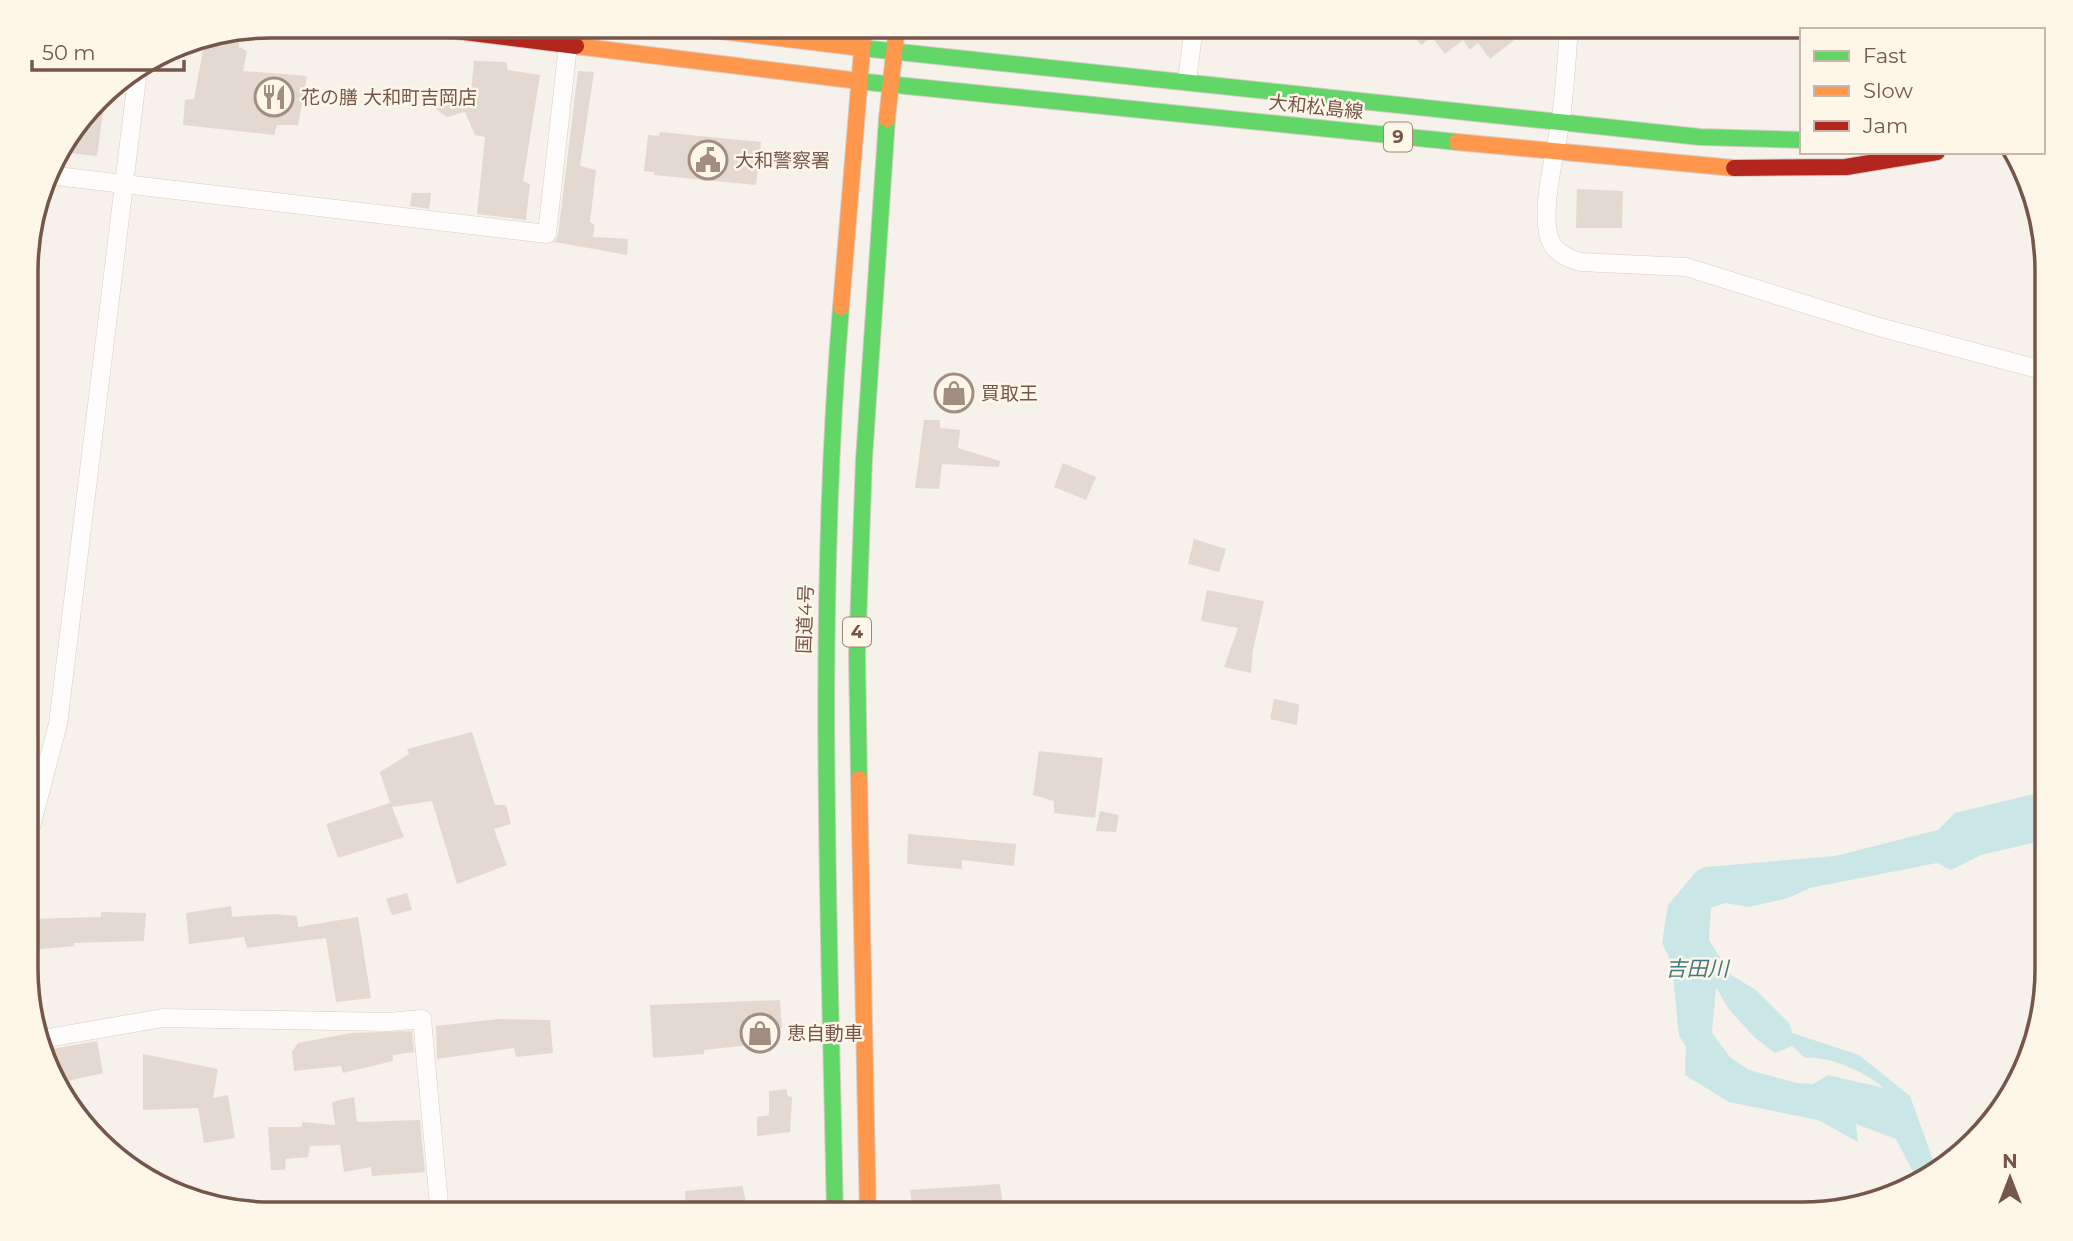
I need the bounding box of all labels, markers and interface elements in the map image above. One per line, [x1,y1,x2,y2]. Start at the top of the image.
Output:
scale bar [32,28,184,72]
legend [1800,28,2045,154]
text: 50 m [42,40,96,65]
text: Fast [1863,43,1907,68]
restaurant icon: 花の膳 大和町吉岡店 [253,76,295,118]
text: Slow [1863,78,1913,103]
place label: 花の膳 大和町吉岡店 [301,86,477,109]
street label: 大和松島線 [1268,91,1364,123]
text: Jam [1862,113,1908,138]
road number: 9 [1384,122,1412,152]
public building icon: 大和警察署 [687,139,729,181]
place label: 大和警察署 [735,149,830,172]
shop icon: 買取王 [933,372,975,414]
place label: 買取王 [981,382,1038,405]
street label: 国道4号 [792,584,818,654]
road number: 4 [843,618,871,646]
water label: 吉田川 [1666,956,1730,981]
shop icon: 恵自動車 [739,1012,781,1054]
place label: 恵自動車 [787,1022,863,1045]
north arrow [1975,1143,2045,1213]
text: N [2002,1150,2018,1173]

